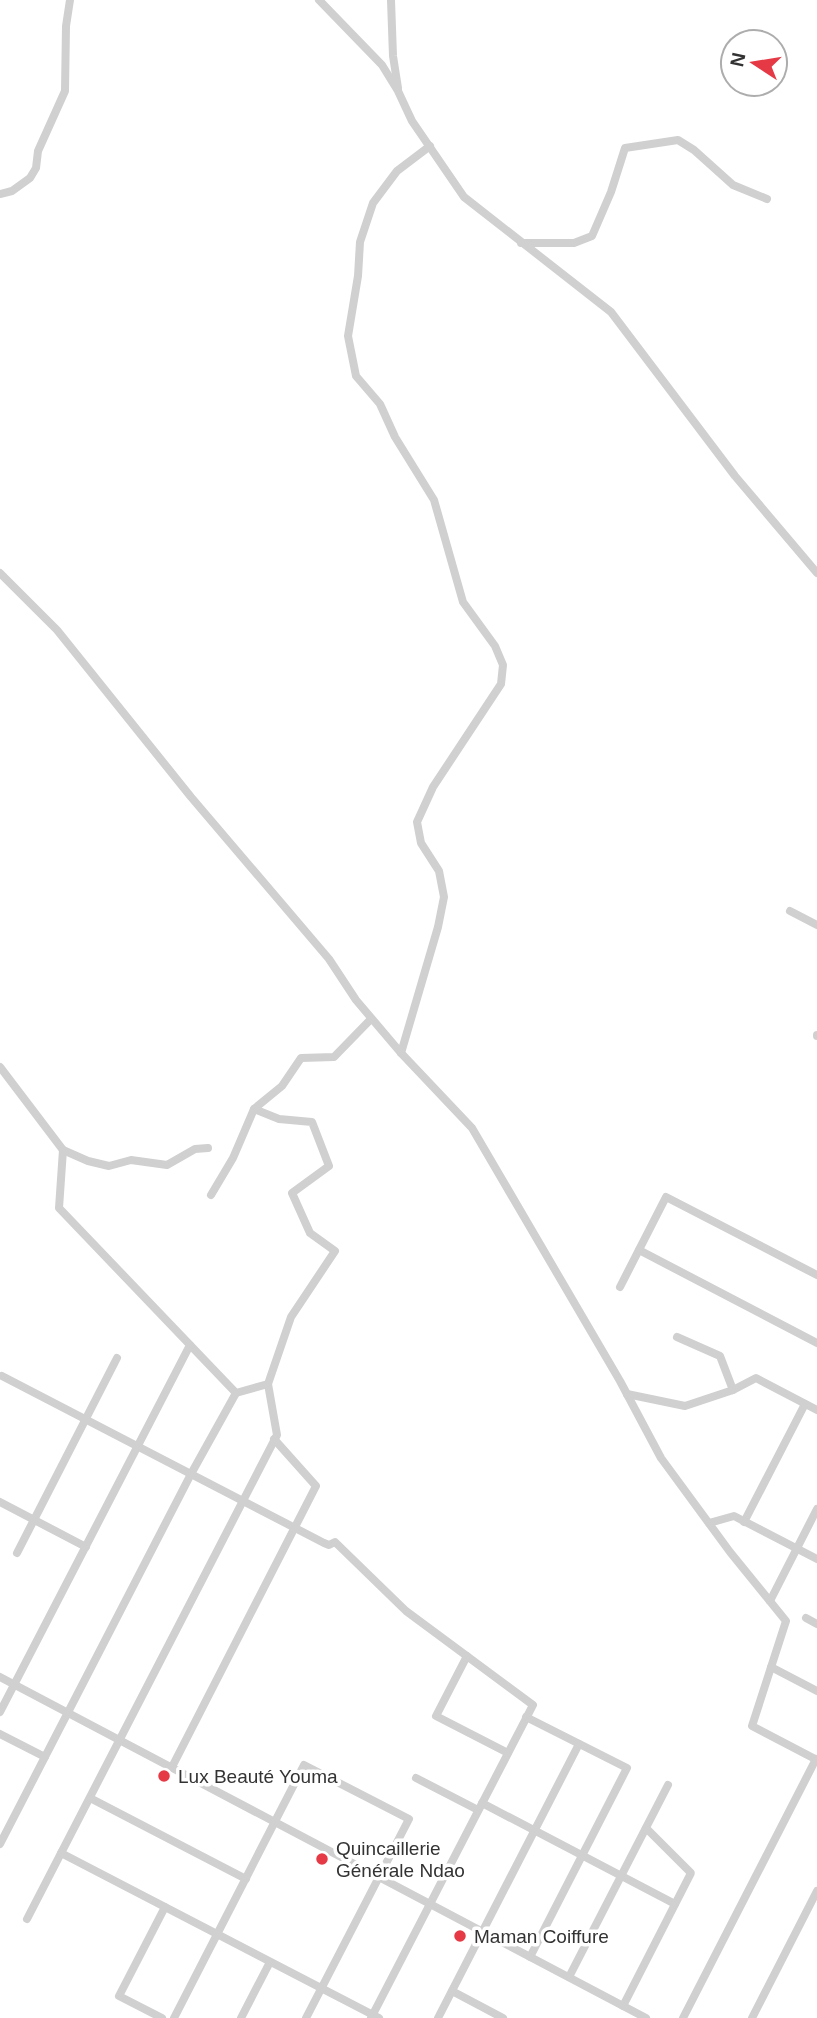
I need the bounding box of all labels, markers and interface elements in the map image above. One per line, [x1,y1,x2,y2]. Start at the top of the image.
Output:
north arrow [719,28,789,98]
text: N [726,51,750,68]
place label: Lux Beauté Youma [178,1766,338,1787]
marker: Lux Beauté Youma [156,1768,172,1784]
place label: Quincaillerie Générale Ndao [336,1838,465,1881]
marker: Quincaillerie Générale Ndao [314,1851,330,1867]
place label: Maman Coiffure [474,1926,609,1947]
marker: Maman Coiffure [452,1928,468,1944]

